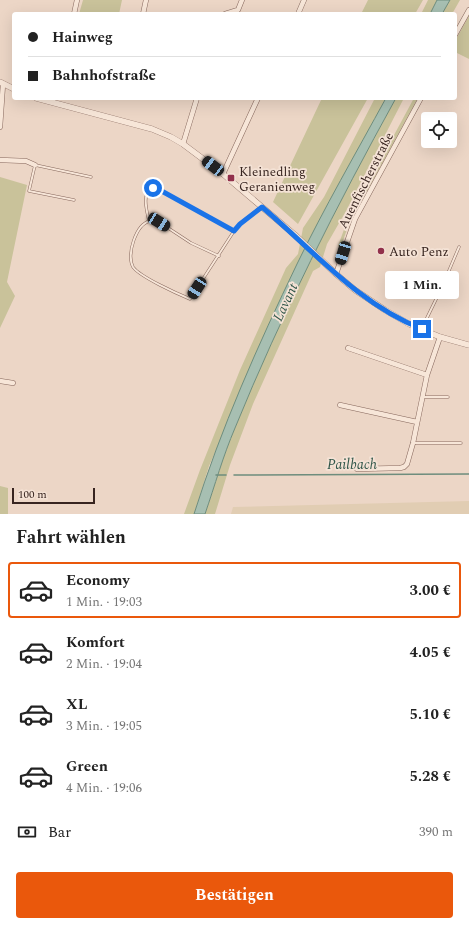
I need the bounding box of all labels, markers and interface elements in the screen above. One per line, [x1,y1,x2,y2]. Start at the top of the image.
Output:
text: Hainweg [52,26,113,49]
text: Bahnhofstraße [52,64,156,87]
map controls [421,112,457,148]
button: locate [421,112,457,148]
street label: Auenfischerstraße [333,129,399,232]
car [200,154,226,178]
place label: Kleinedling Geranienweg [239,162,315,197]
marker: Kleinedling Geranienweg [226,173,236,183]
route start [144,179,162,197]
car [146,211,172,233]
car [334,240,352,266]
place label: Auto Penz [389,242,449,262]
marker: Auto Penz [376,246,386,256]
callout: 1 Min. [385,271,459,299]
car [185,275,209,301]
text: 1 Min. [402,275,442,295]
water label: Lavant [268,279,304,325]
route end [413,320,431,338]
water label: Pailbach [327,454,377,475]
scale bar [12,486,95,505]
text: 100 m [18,486,47,503]
text: Fahrt wählen [16,524,126,551]
text: Economy [66,569,130,592]
icon: car [18,572,54,608]
text: 3.00 € [410,579,451,602]
text: 1 Min. · 19:03 [66,592,142,612]
text: Komfort [66,631,125,654]
icon: car [18,634,54,670]
text: 4.05 € [410,641,451,664]
text: 2 Min. · 19:04 [66,654,142,674]
text: XL [66,693,87,716]
icon: car [18,696,54,732]
text: 5.10 € [410,703,451,726]
text: 3 Min. · 19:05 [66,716,142,736]
text: Green [66,755,108,778]
icon: car [18,758,54,794]
text: 5.28 € [410,765,451,788]
text: 4 Min. · 19:06 [66,778,142,798]
icon: cash [16,821,38,843]
text: Bar [48,821,71,844]
text: 390 m [419,822,453,842]
button: Bestätigen [16,872,453,918]

